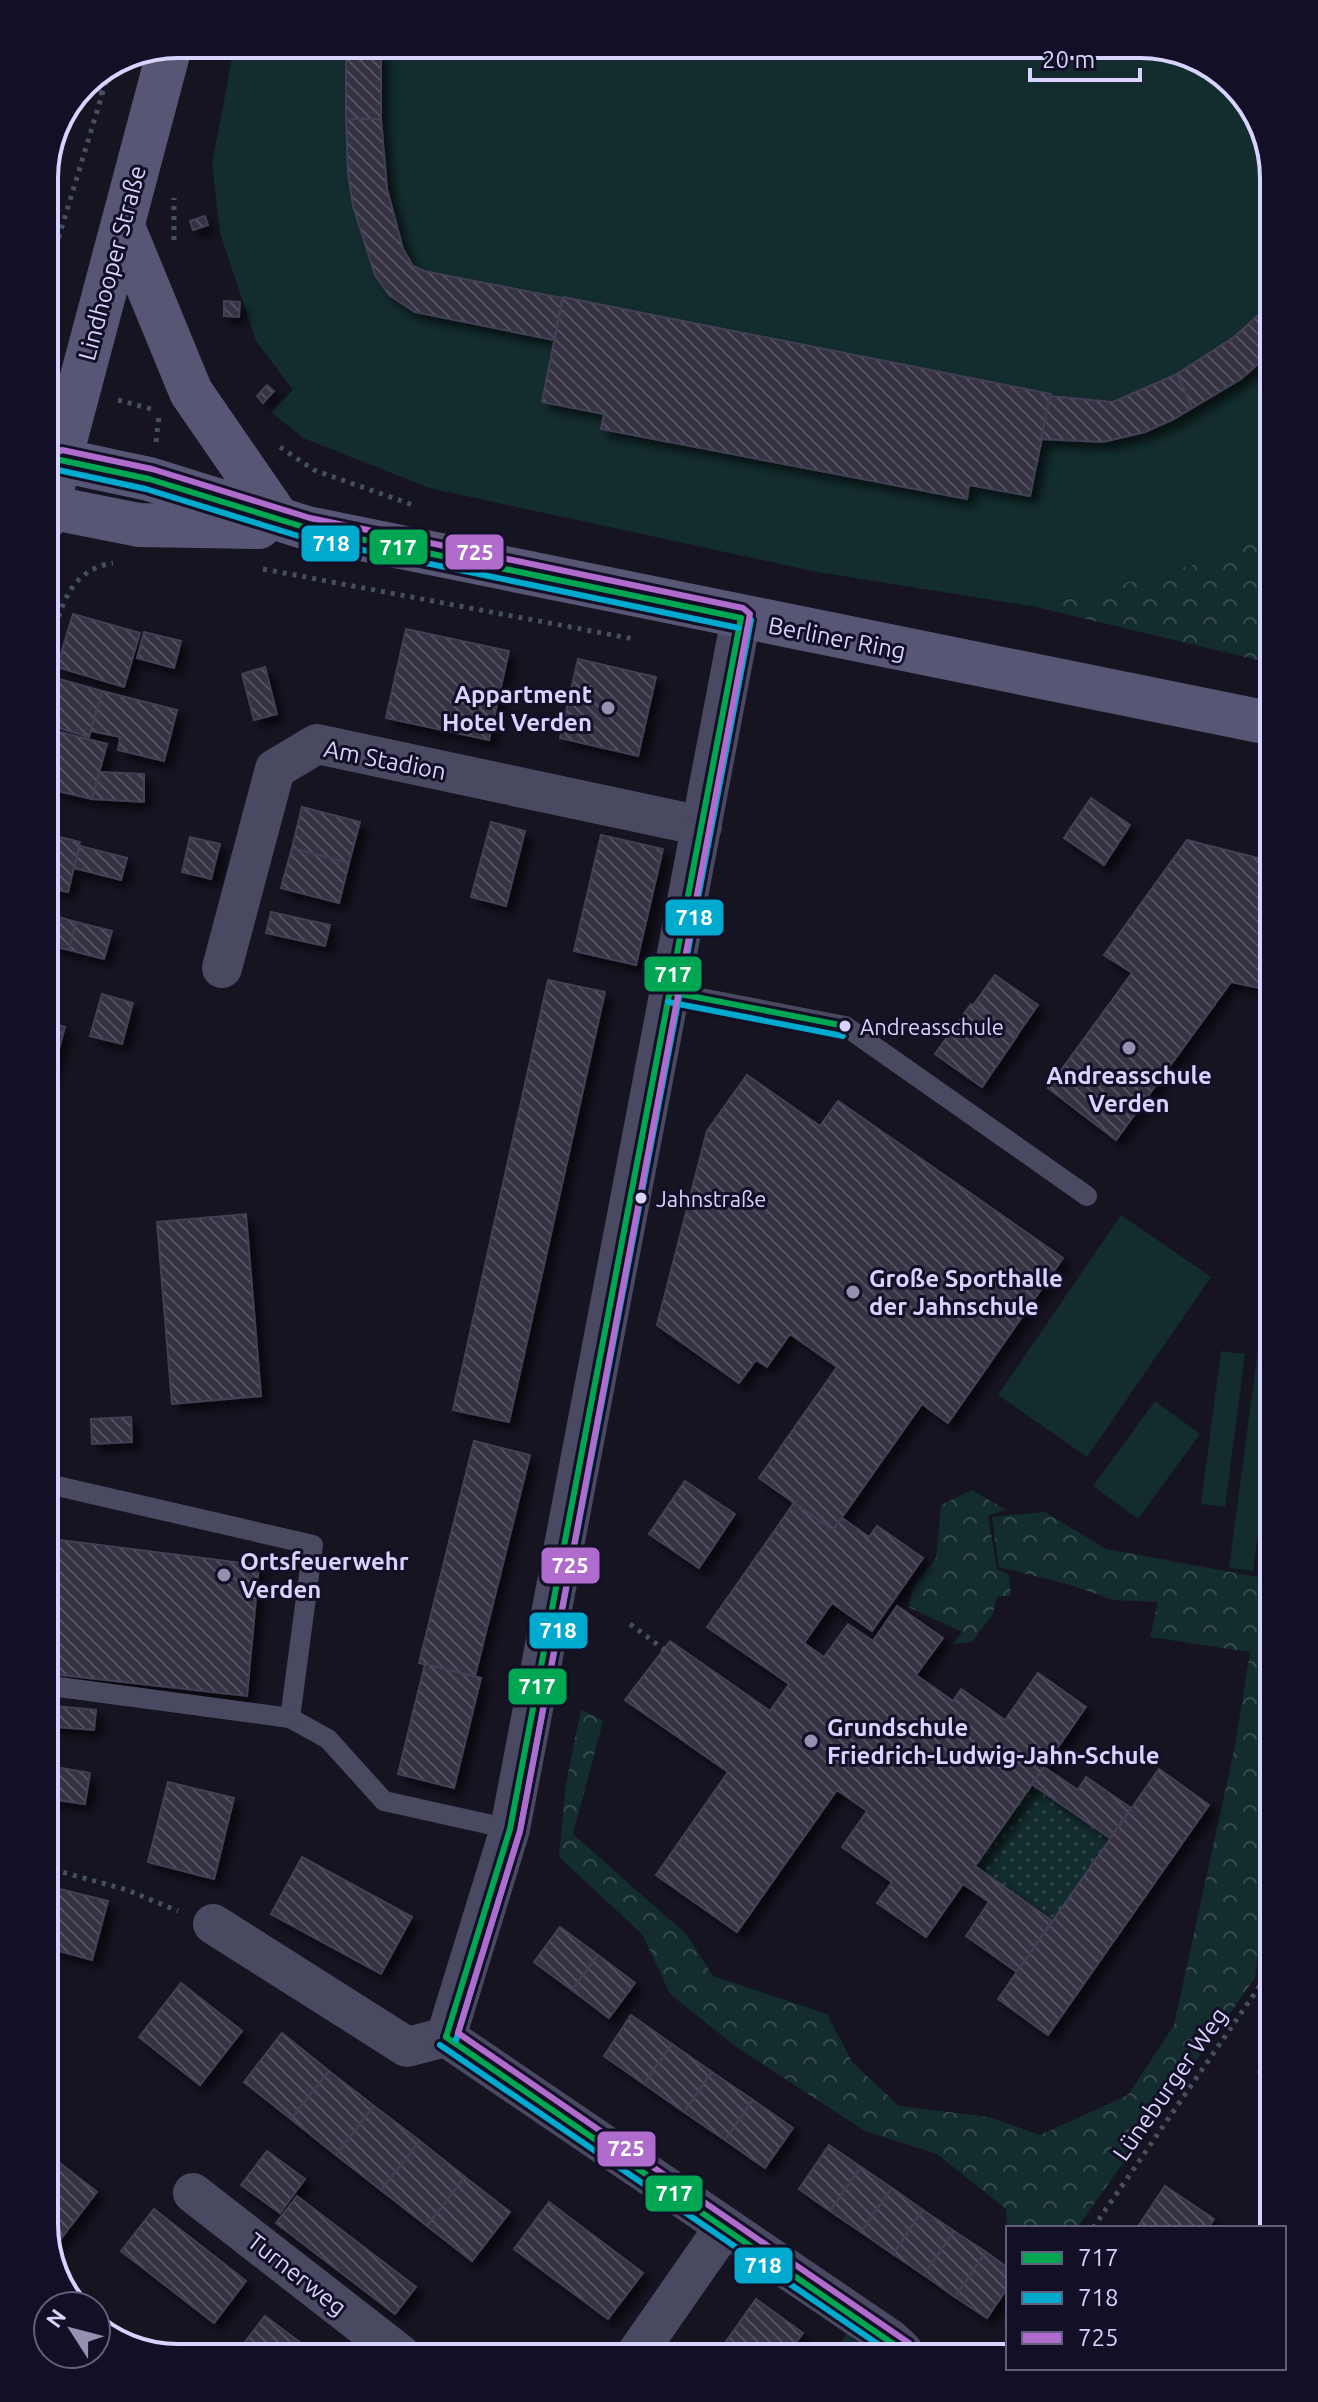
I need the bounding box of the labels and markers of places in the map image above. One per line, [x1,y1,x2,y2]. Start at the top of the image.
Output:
place label: Appartment Hotel Verden [442,681,592,736]
marker: Appartment Hotel Verden [599,699,617,717]
place label: Andreasschule [860,1014,1004,1039]
marker: Andreasschule [837,1018,853,1034]
marker: Andreasschule Verden [1120,1039,1138,1057]
place label: Andreasschule Verden [1046,1062,1212,1117]
place label: Jahnstraße [656,1186,767,1211]
marker: Jahnstraße [633,1190,649,1206]
place label: Große Sporthalle der Jahnschule [869,1265,1063,1320]
marker: Große Sporthalle der Jahnschule [844,1283,862,1301]
place label: Ortsfeuerwehr Verden [240,1548,409,1603]
marker: Ortsfeuerwehr Verden [215,1566,233,1584]
place label: Grundschule Friedrich-Ludwig-Jahn-Schule [827,1714,1160,1769]
marker: Grundschule Friedrich-Ludwig-Jahn-Schule [802,1732,820,1750]

